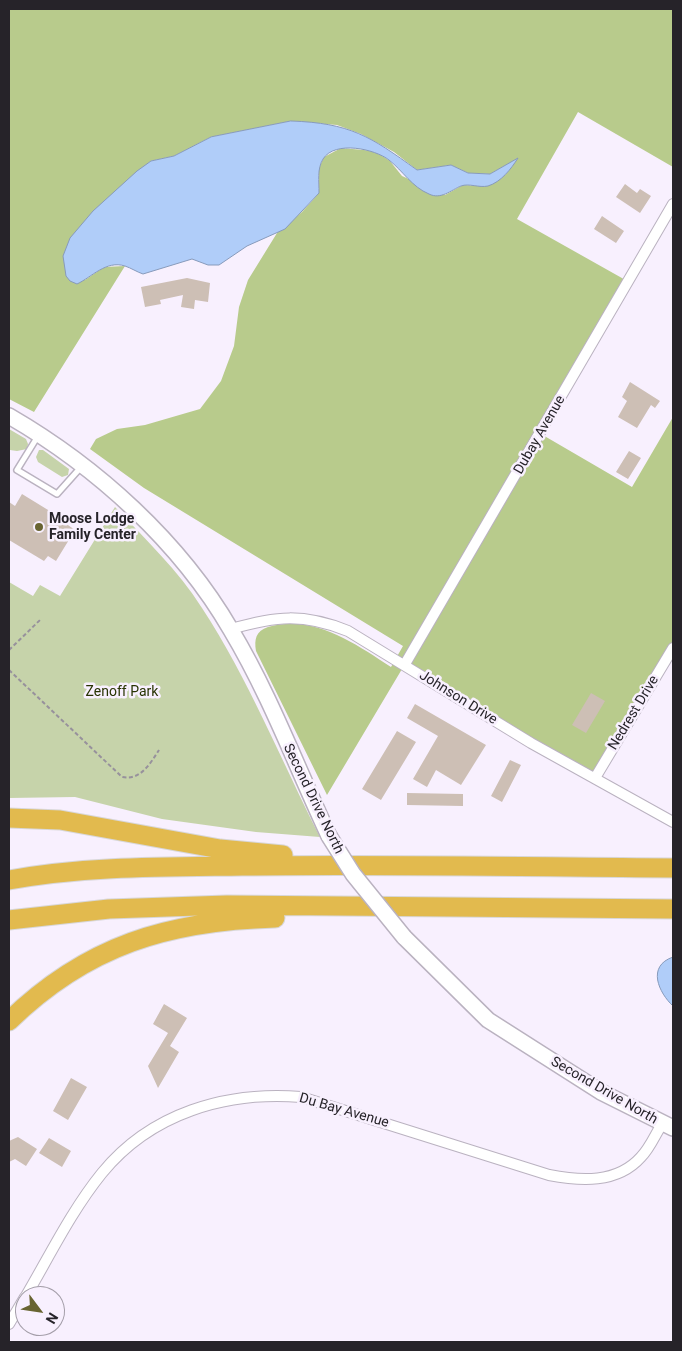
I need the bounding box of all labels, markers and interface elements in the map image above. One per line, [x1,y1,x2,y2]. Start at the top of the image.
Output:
street label: Dubay Avenue [511,393,569,477]
place label: Moose Lodge Family Center [49,511,136,544]
marker: Moose Lodge Family Center [33,521,45,533]
street label: Johnson Drive [416,667,500,729]
street label: Nedrest Drive [605,673,663,753]
park label: Zenoff Park [86,684,158,700]
street label: Second Drive North [279,741,347,857]
street label: Second Drive North [548,1054,660,1128]
street label: Du Bay Avenue [297,1090,391,1132]
north arrow [15,1286,65,1336]
text: N [43,1310,61,1327]

